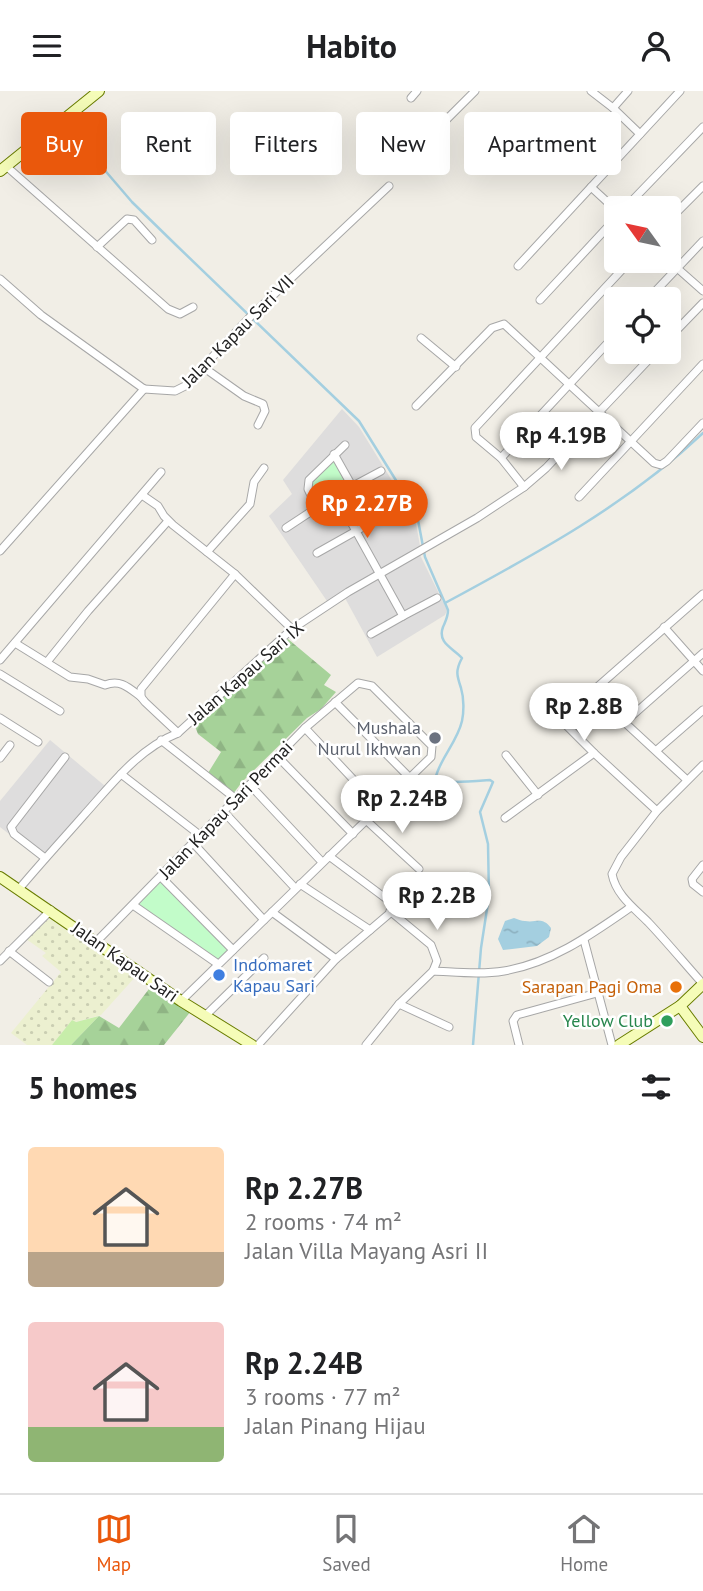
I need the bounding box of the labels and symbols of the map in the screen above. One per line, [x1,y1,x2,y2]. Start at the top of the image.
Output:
north arrow [604,196,681,273]
street label: Jalan Kapau Sari VII [176,269,299,393]
pin: Rp 4.19B [489,413,633,472]
pin: Rp 2.27B [295,481,439,540]
street label: Jalan Kapau Sari IX [182,616,308,730]
pin: Rp 2.8B [519,683,649,743]
place label: Mushala Nurul Ikhwan [318,716,421,760]
marker: Mushala Nurul Ikhwan [427,730,443,746]
street label: Jalan Kapau Sari Permai [153,736,297,884]
pin: Rp 2.24B [330,775,474,835]
pin: Rp 2.2B [372,873,502,932]
street label: Jalan Kapau Sari [67,916,183,1007]
place label: Indomaret Kapau Sari [233,953,315,997]
marker: Indomaret Kapau Sari [211,967,227,983]
place label: Sarapan Pagi Oma [522,975,662,998]
marker: Sarapan Pagi Oma [668,979,684,995]
place label: Yellow Club [563,1009,653,1032]
marker: Yellow Club [659,1013,675,1029]

